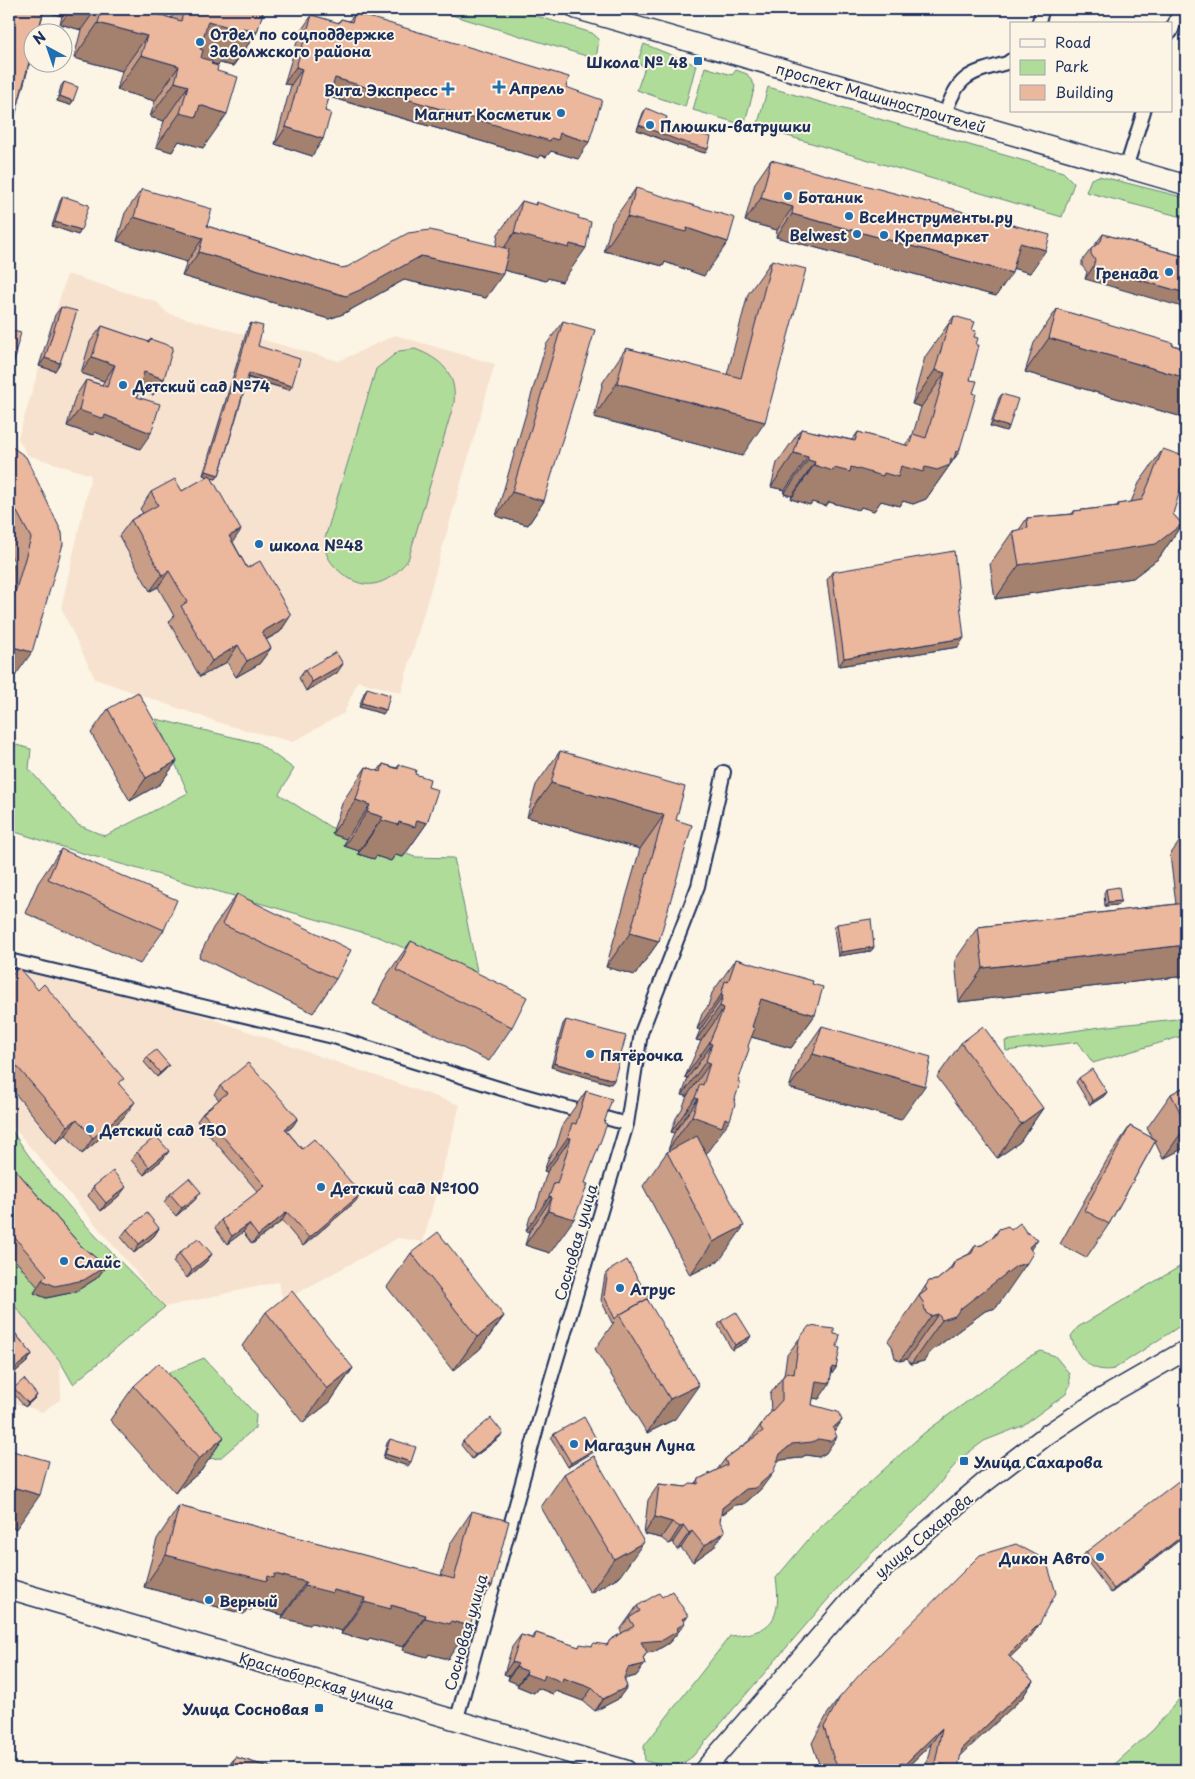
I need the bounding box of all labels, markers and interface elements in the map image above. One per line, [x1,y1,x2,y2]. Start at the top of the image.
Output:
north arrow [22,22,72,72]
place label: Отдел по соцподдержке Заволжского района [209,22,394,62]
legend [1010,22,1172,112]
text: N [28,26,50,49]
text: Road [1055,30,1091,53]
marker: Отдел по соцподдержке Заволжского района [194,36,206,48]
place label: Школа № 48 [586,50,688,73]
text: Park [1055,54,1089,77]
marker: Школа № 48 [692,55,704,67]
street label: проспект Машиностроителей [773,56,989,138]
place label: Апрель [508,76,564,99]
place label: Вита Экспресс [324,78,438,101]
text: Building [1055,80,1114,103]
marker: Апрель [493,81,505,93]
marker: Вита Экспресс [442,83,454,95]
place label: Магнит Косметик [414,102,551,125]
marker: Магнит Косметик [555,107,567,119]
place label: Плюшки-ватрушки [660,114,811,137]
marker: Плюшки-ватрушки [644,119,656,131]
place label: Ботаник [798,185,864,208]
marker: Ботаник [782,190,794,202]
place label: ВсеИнструменты.ру [859,205,1013,228]
marker: ВсеИнструменты.ру [843,210,855,222]
place label: Belwest [789,223,847,246]
place label: Крепмаркет [894,224,990,247]
marker: Belwest [851,228,863,240]
marker: Крепмаркет [878,229,890,241]
place label: Гренада [1096,261,1160,284]
marker: Гренада [1163,266,1175,278]
place label: Детский сад №74 [132,374,270,397]
marker: Детский сад №74 [117,379,129,391]
place label: школа №48 [269,533,363,556]
marker: школа №48 [253,538,265,550]
place label: Пятёрочка [600,1043,684,1066]
marker: Пятёрочка [584,1048,596,1060]
place label: Детский сад 150 [99,1118,226,1141]
marker: Детский сад 150 [84,1123,96,1135]
place label: Детский сад №100 [330,1176,479,1199]
street label: Сосновая улица [547,1180,603,1303]
marker: Детский сад №100 [315,1181,327,1193]
place label: Слайс [74,1250,121,1273]
marker: Слайс [58,1255,70,1267]
place label: Атрус [629,1277,676,1300]
marker: Атрус [614,1282,626,1294]
place label: Магазин Луна [584,1433,695,1456]
marker: Магазин Луна [568,1438,580,1450]
place label: Улица Сахарова [973,1450,1103,1473]
marker: Улица Сахарова [958,1455,970,1467]
street label: улица Сахарова [869,1487,978,1583]
place label: Дикон Авто [998,1546,1090,1569]
marker: Дикон Авто [1094,1551,1106,1563]
street label: Сосновая улица [437,1570,493,1693]
place label: Верный [219,1589,278,1612]
marker: Верный [203,1594,215,1606]
street label: Красноборская улица [236,1645,398,1715]
place label: Улица Сосновая [181,1697,309,1720]
marker: Улица Сосновая [313,1702,325,1714]

